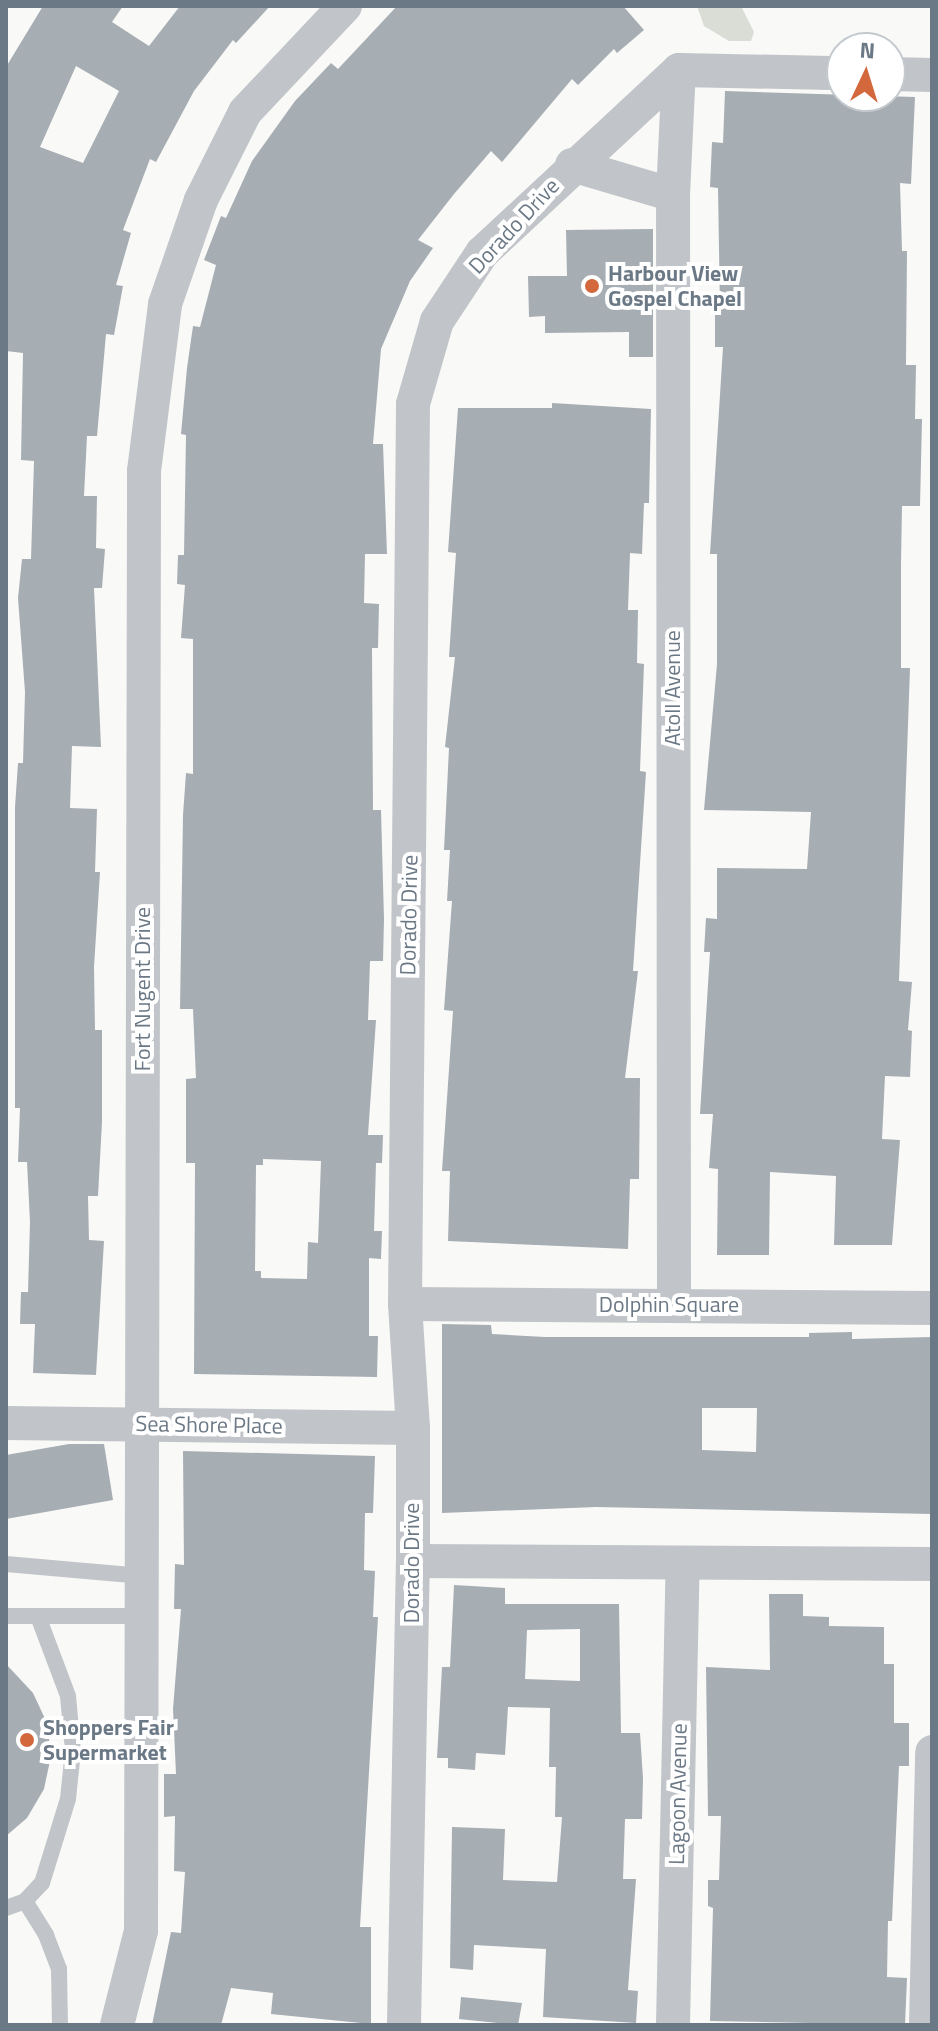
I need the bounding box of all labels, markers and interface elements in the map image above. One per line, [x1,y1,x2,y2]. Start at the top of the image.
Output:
north arrow [826,32,906,112]
text: N [859,33,876,68]
street label: Dorado Drive [463,173,565,279]
place label: Harbour View Gospel Chapel [608,260,742,312]
marker: Harbour View Gospel Chapel [583,277,601,295]
street label: Atoll Avenue [660,630,686,746]
street label: Dorado Drive [395,854,423,976]
street label: Fort Nugent Drive [130,907,156,1071]
street label: Dolphin Square [599,1292,739,1318]
street label: Sea Shore Place [135,1411,283,1439]
street label: Dorado Drive [399,1503,425,1623]
place label: Shoppers Fair Supermarket [43,1714,174,1766]
street label: Lagoon Avenue [664,1723,692,1865]
marker: Shoppers Fair Supermarket [18,1731,36,1749]

